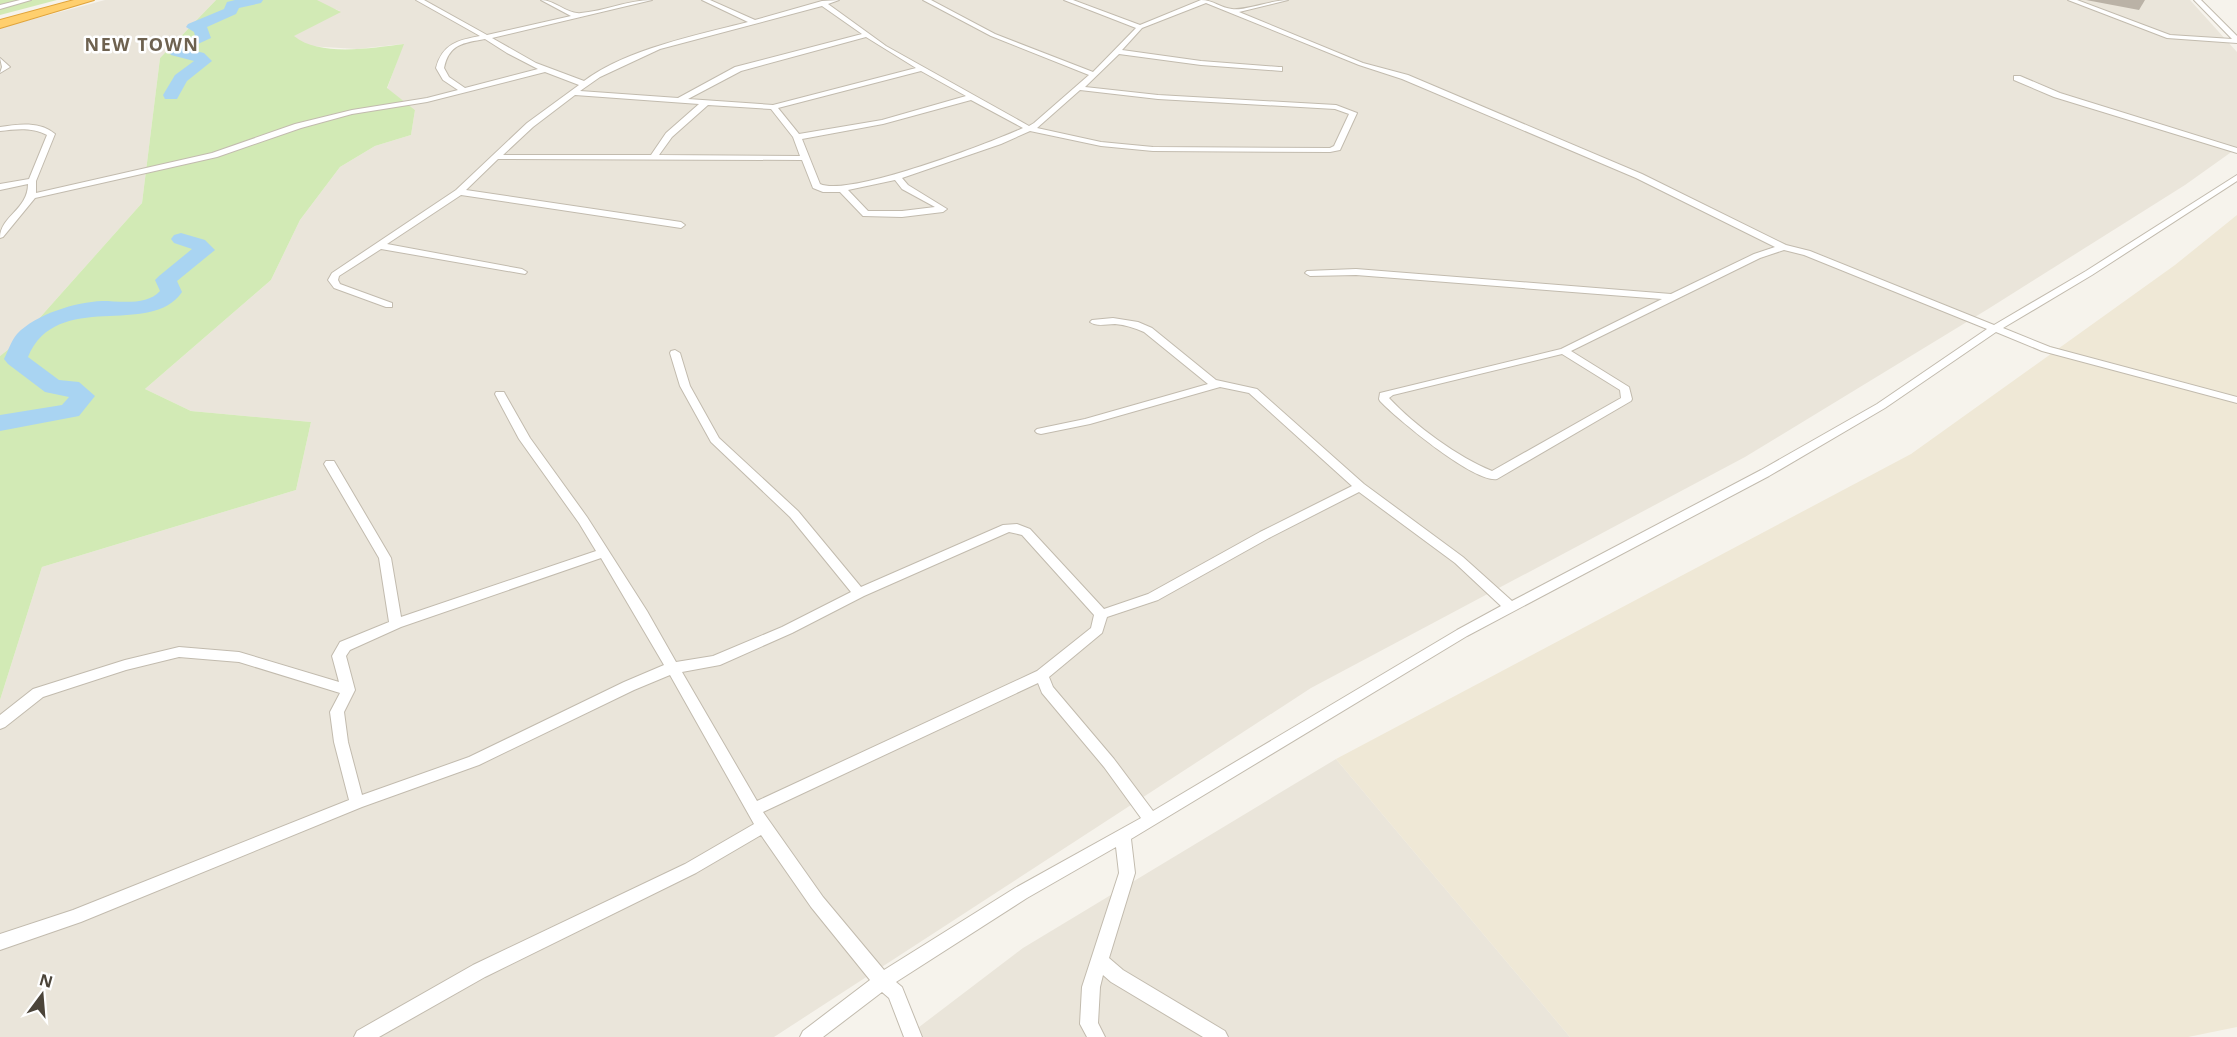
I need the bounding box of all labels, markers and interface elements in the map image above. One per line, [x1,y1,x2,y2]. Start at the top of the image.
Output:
district label: NEW TOWN [85,32,199,56]
north arrow [12,965,72,1025]
text: N [37,968,55,993]

